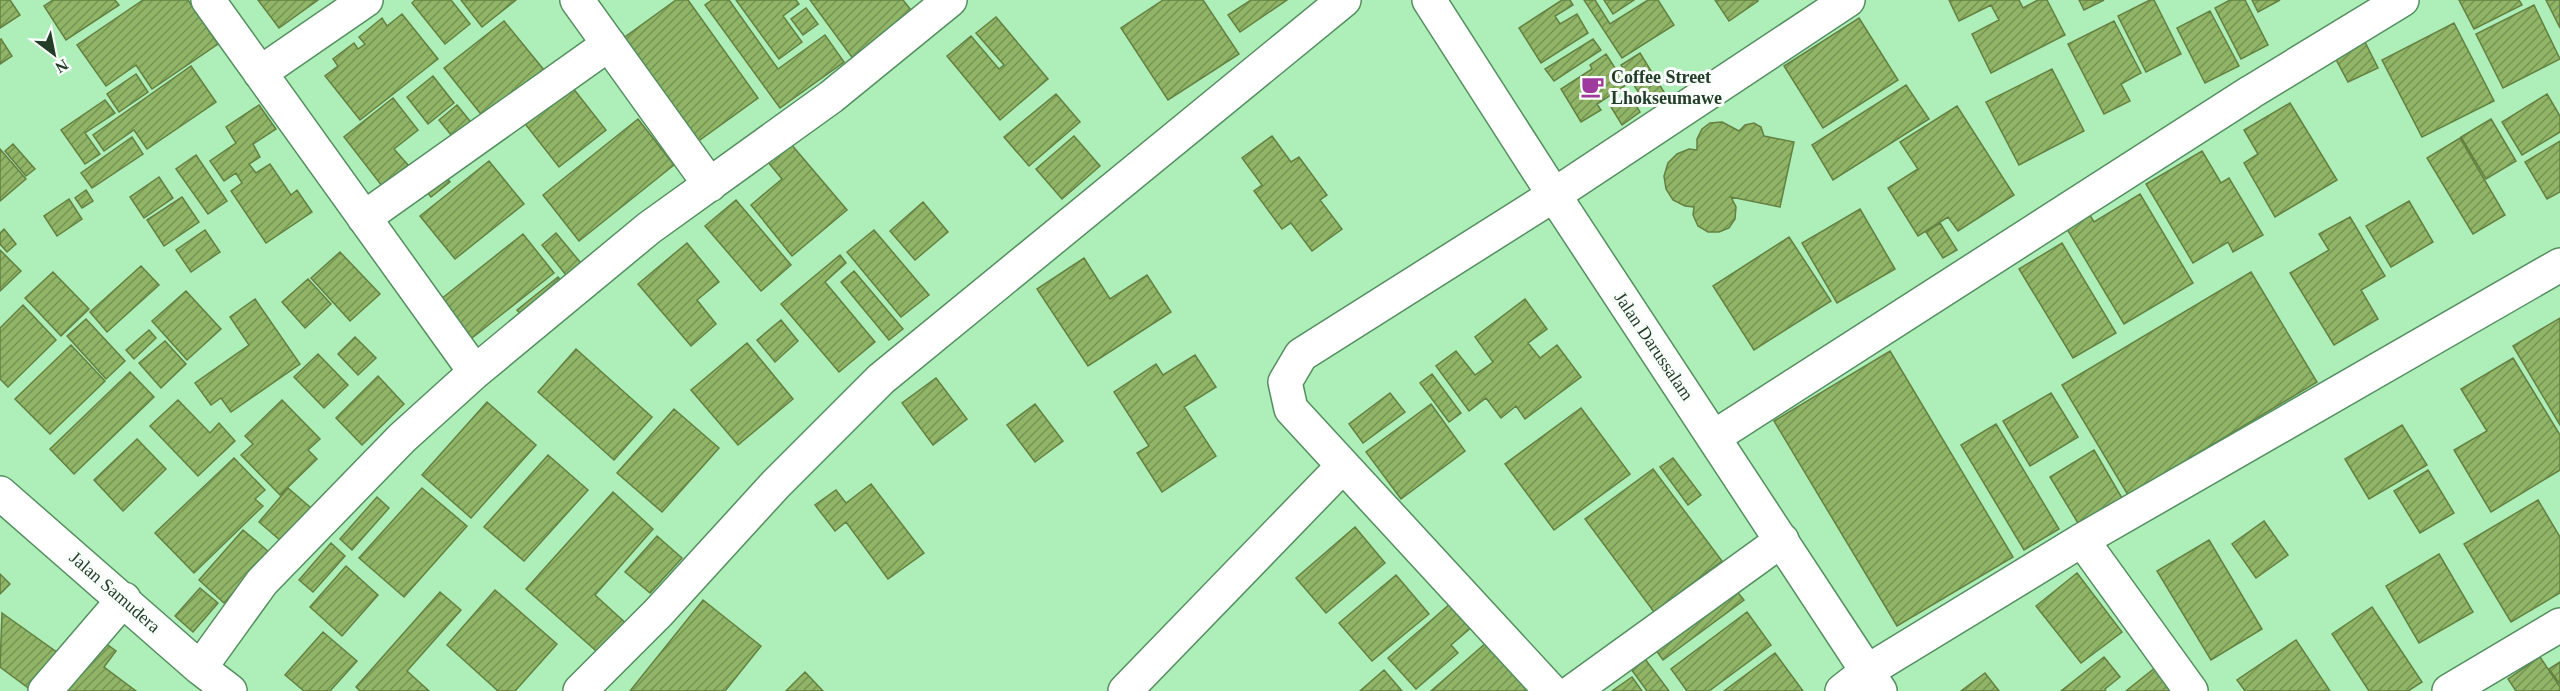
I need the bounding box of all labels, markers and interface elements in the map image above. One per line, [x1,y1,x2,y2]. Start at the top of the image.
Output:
north arrow [24,24,84,84]
text: N [52,56,71,77]
place label: Coffee Street Lhokseumawe [1611,67,1722,108]
cafe icon: Coffee Street Lhokseumawe [1580,74,1606,100]
street label: Jalan Darussalam [1610,288,1698,404]
street label: Jalan Samudera [66,547,164,637]

